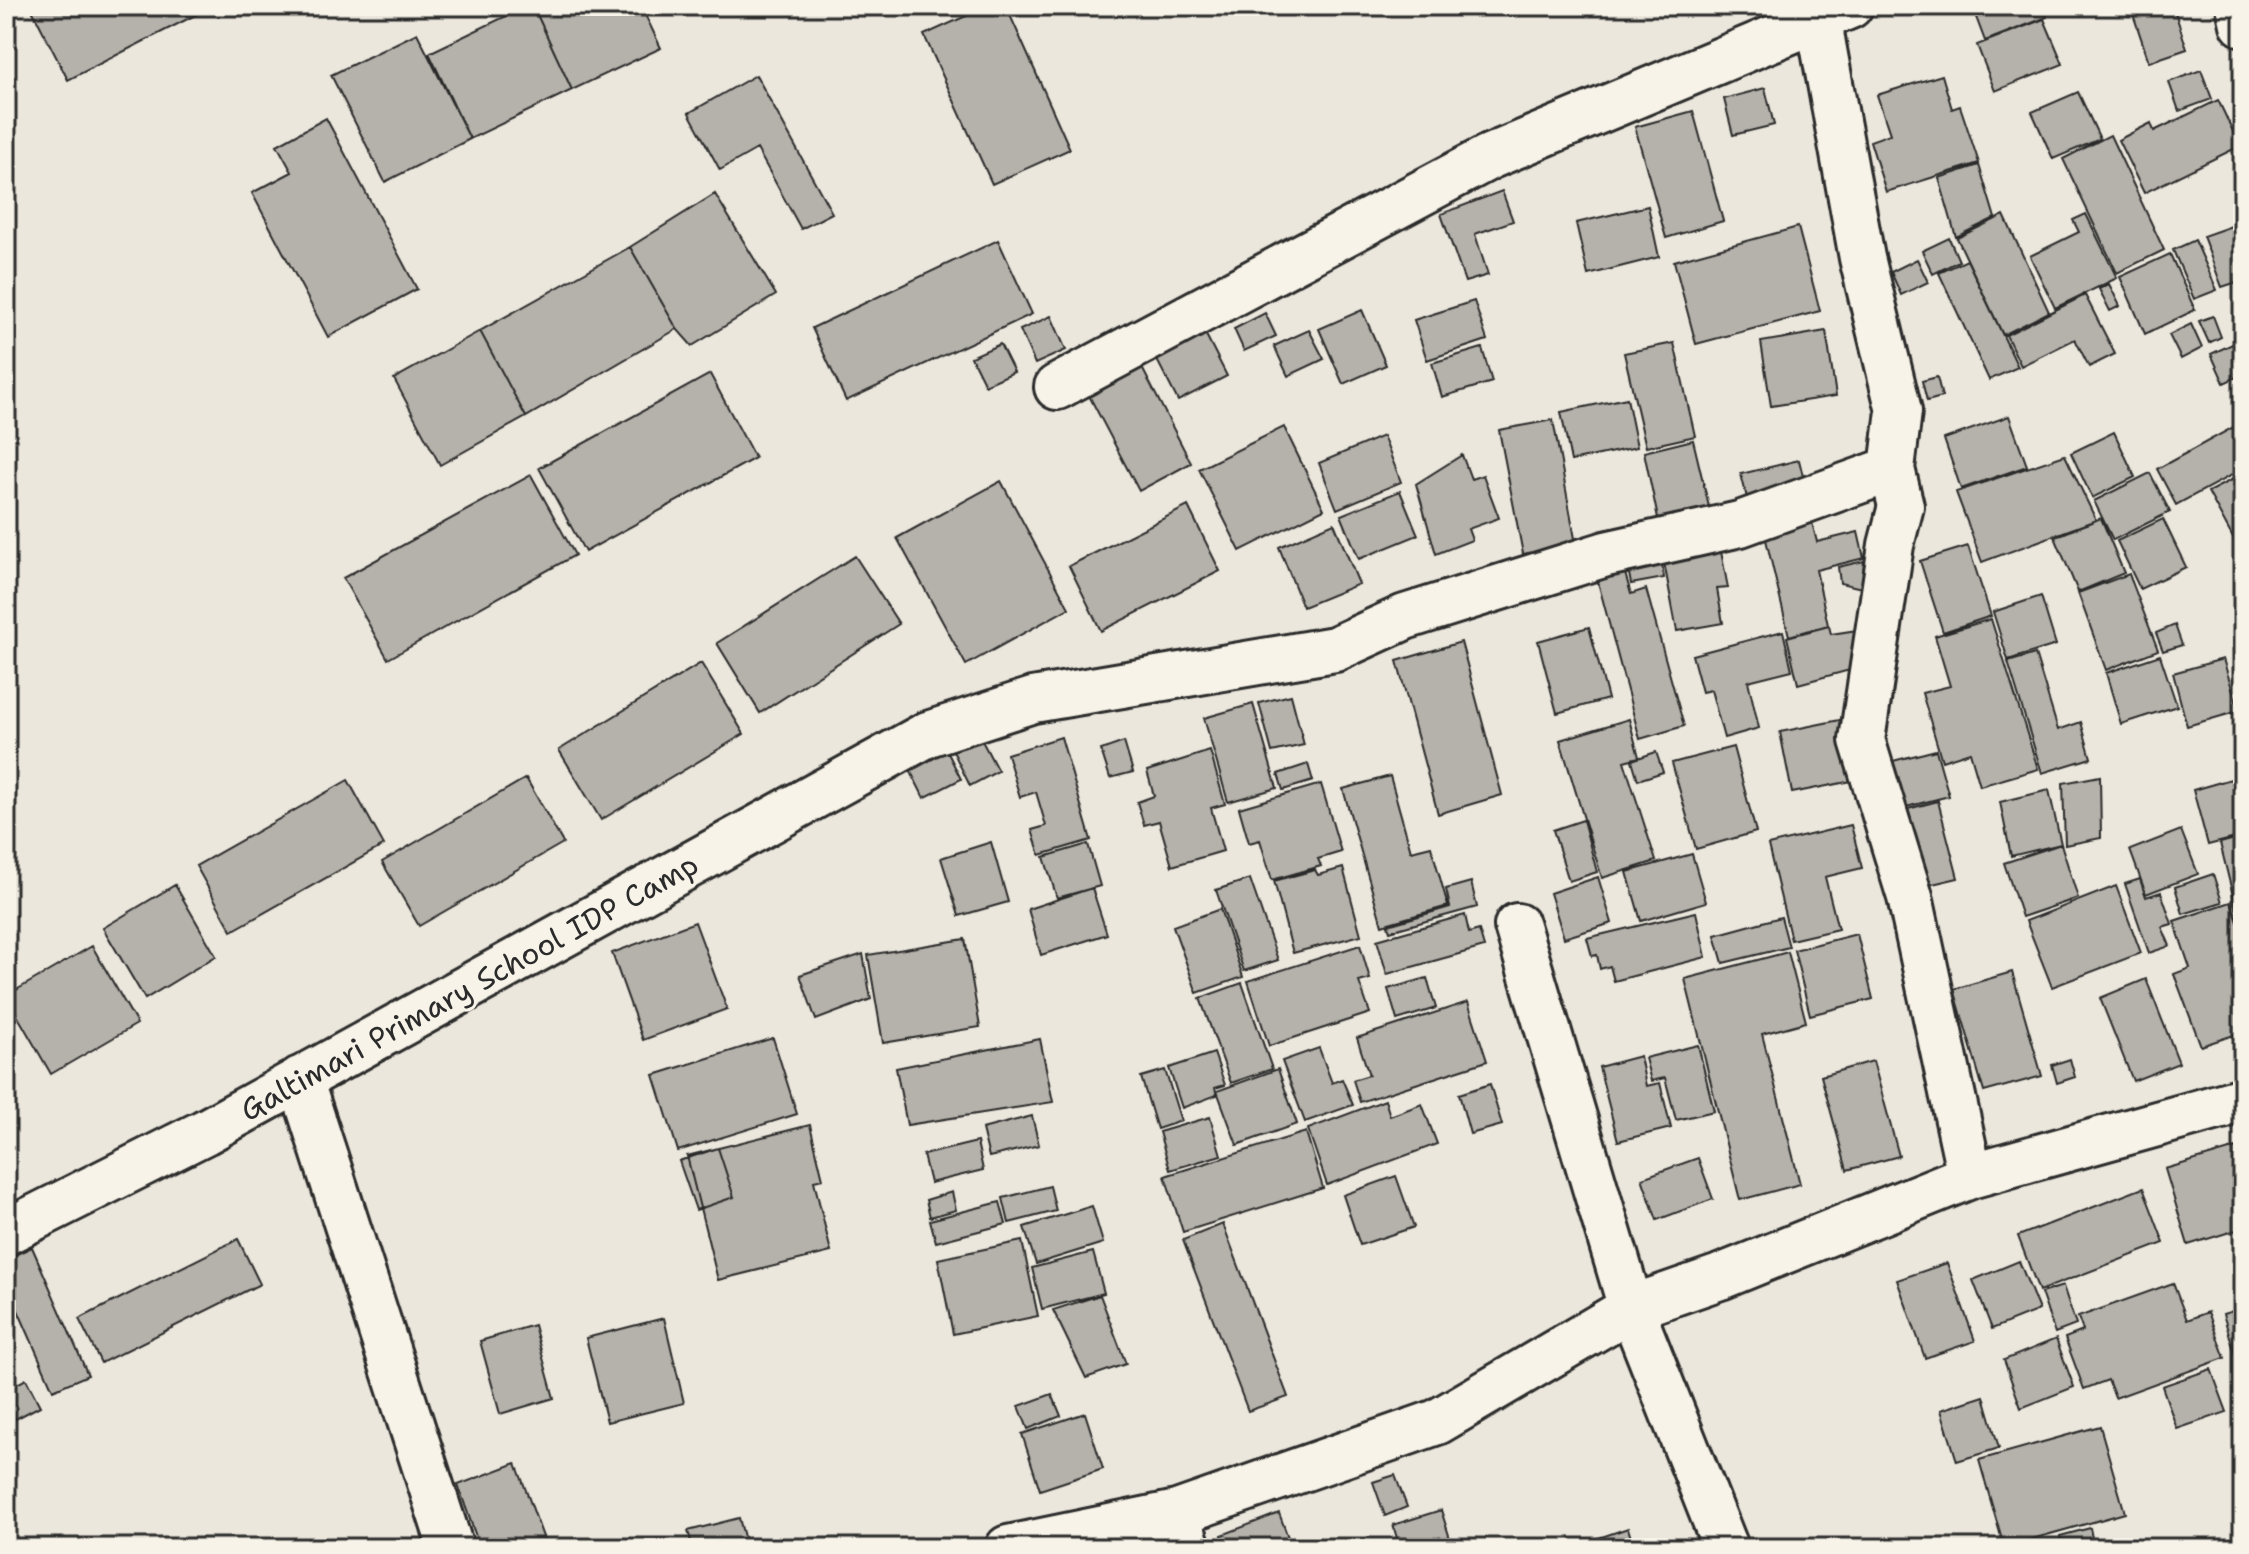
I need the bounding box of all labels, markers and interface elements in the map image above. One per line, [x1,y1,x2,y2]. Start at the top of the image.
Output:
street label: Galtimari Primary School IDP Camp [233,844,705,1130]

